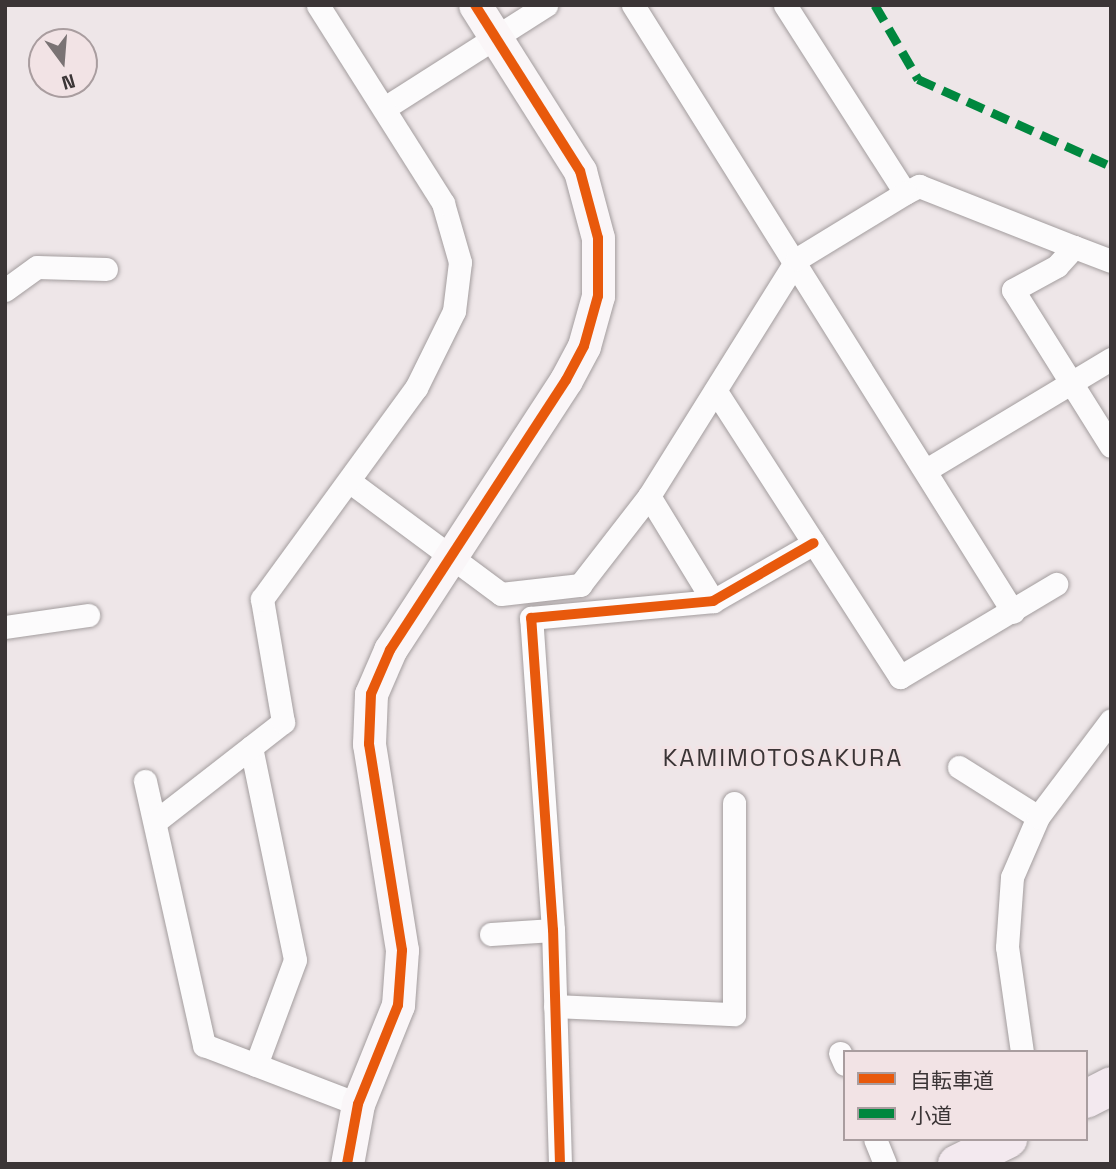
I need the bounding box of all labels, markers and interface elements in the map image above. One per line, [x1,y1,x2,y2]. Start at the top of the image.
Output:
north arrow [28,28,98,98]
text: N [59,68,78,96]
district label: KAMIMOTOSAKURA [664,744,902,772]
legend [843,1050,1088,1141]
text: 自転車道 [910,1067,994,1094]
text: 小道 [910,1102,952,1129]

